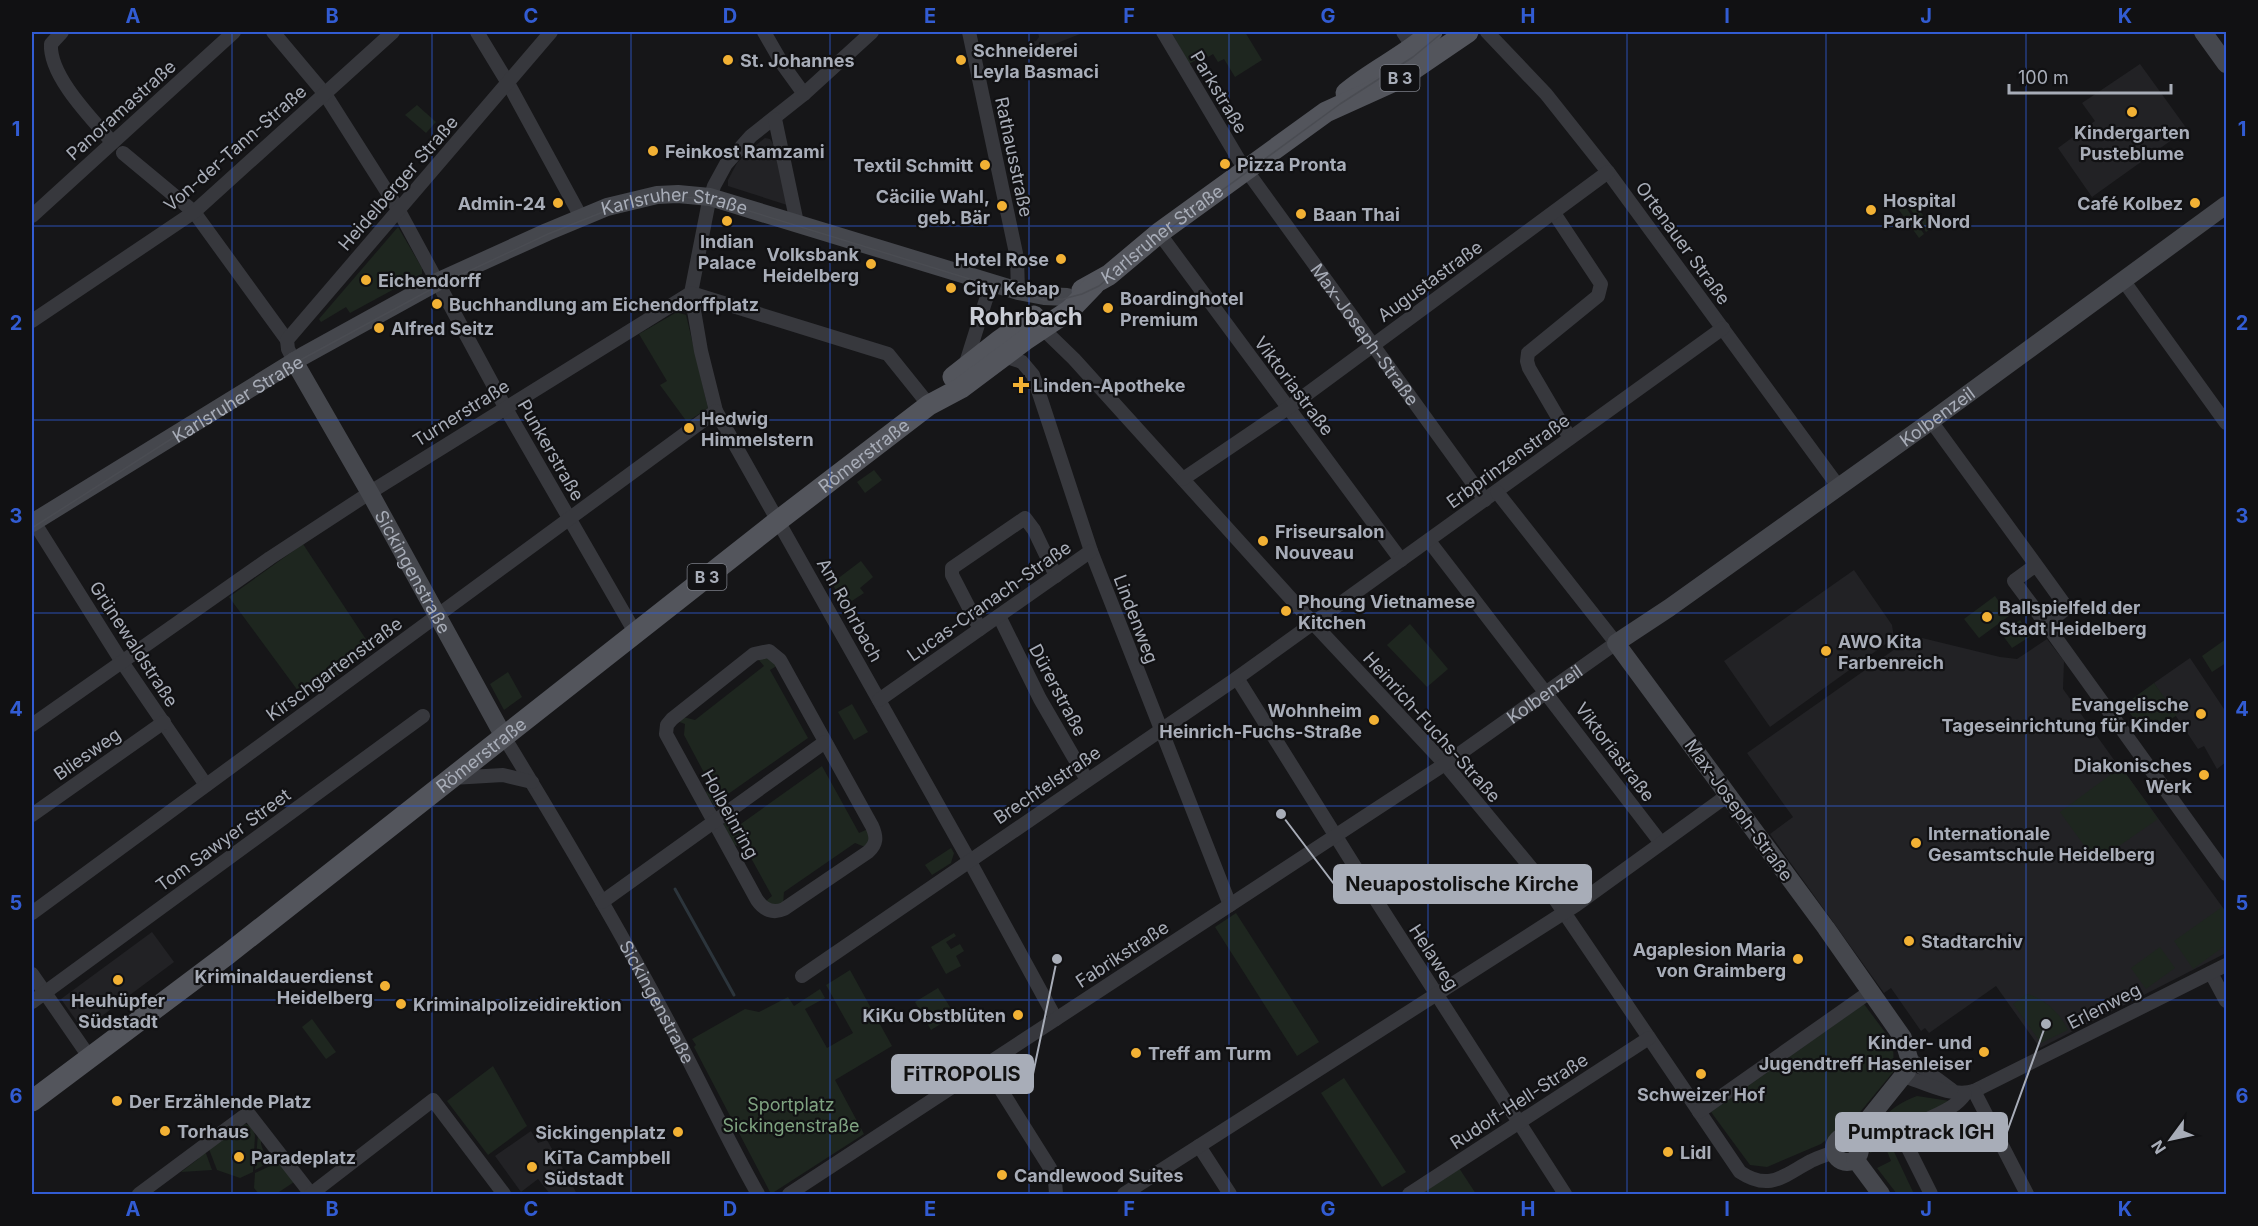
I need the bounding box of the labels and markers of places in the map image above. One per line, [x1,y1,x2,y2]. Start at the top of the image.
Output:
place label: Schneiderei Leyla Basmaci [973,40,1099,82]
place label: St. Johannes [740,50,855,71]
marker: St. Johannes [721,53,735,67]
marker: Schneiderei Leyla Basmaci [954,53,968,67]
marker: Kindergarten Pusteblume [2125,105,2139,119]
place label: Kindergarten Pusteblume [2074,122,2190,164]
place label: Feinkost Ramzami [665,141,825,162]
marker: Feinkost Ramzami [646,144,660,158]
place label: Pizza Pronta [1237,154,1347,175]
place label: Textil Schmitt [853,155,973,176]
marker: Pizza Pronta [1218,157,1232,171]
marker: Textil Schmitt [978,158,992,172]
place label: Cäcilie Wahl, geb. Bär [876,186,990,228]
place label: Hospital Park Nord [1883,190,1970,232]
place label: Admin-24 [458,193,546,214]
place label: Café Kolbez [2077,193,2183,214]
marker: Admin-24 [551,196,565,210]
marker: Café Kolbez [2188,196,2202,210]
marker: Cäcilie Wahl, geb. Bär [995,199,1009,213]
marker: Hospital Park Nord [1864,203,1878,217]
place label: Baan Thai [1313,204,1400,225]
marker: Baan Thai [1294,207,1308,221]
marker: Indian Palace [720,214,734,228]
place label: Indian Palace [698,231,757,273]
place label: Volksbank Heidelberg [763,244,860,286]
place label: Hotel Rose [955,249,1049,270]
marker: Hotel Rose [1054,252,1068,266]
marker: Volksbank Heidelberg [864,257,878,271]
place label: Eichendorff [378,270,481,291]
marker: Eichendorff [359,273,373,287]
place label: City Kebap [963,278,1060,299]
marker: City Kebap [944,281,958,295]
place label: Boardinghotel Premium [1120,288,1244,330]
place label: Buchhandlung am Eichendorffplatz [449,294,759,315]
marker: Buchhandlung am Eichendorffplatz [430,297,444,311]
marker: Boardinghotel Premium [1101,301,1115,315]
place label: Alfred Seitz [391,318,494,339]
marker: Alfred Seitz [372,321,386,335]
place label: Linden-Apotheke [1033,375,1186,396]
marker: Linden-Apotheke [1014,378,1028,392]
place label: Hedwig Himmelstern [701,408,814,450]
marker: Hedwig Himmelstern [682,421,696,435]
place label: Friseursalon Nouveau [1275,521,1385,563]
marker: Friseursalon Nouveau [1256,534,1270,548]
place label: Phoung Vietnamese Kitchen [1298,591,1475,633]
place label: Ballspielfeld der Stadt Heidelberg [1999,597,2147,639]
marker: Phoung Vietnamese Kitchen [1279,604,1293,618]
marker: Ballspielfeld der Stadt Heidelberg [1980,610,1994,624]
place label: AWO Kita Farbenreich [1838,631,1944,673]
marker: AWO Kita Farbenreich [1819,644,1833,658]
place label: Evangelische Tageseinrichtung für Kinder [1942,694,2189,736]
place label: Wohnheim Heinrich-Fuchs-Straße [1159,700,1362,742]
marker: Evangelische Tageseinrichtung für Kinder [2194,707,2208,721]
marker: Wohnheim Heinrich-Fuchs-Straße [1367,713,1381,727]
place label: Diakonisches Werk [2074,755,2193,797]
marker: Diakonisches Werk [2197,768,2211,782]
place label: Internationale Gesamtschule Heidelberg [1928,823,2155,865]
marker: Internationale Gesamtschule Heidelberg [1909,836,1923,850]
callout: Neuapostolische Kirche [1334,865,1591,903]
place label: Stadtarchiv [1921,931,2023,952]
marker: Stadtarchiv [1902,934,1916,948]
place label: Agaplesion Maria von Graimberg [1633,939,1786,981]
marker: Agaplesion Maria von Graimberg [1791,952,1805,966]
place label: Kriminaldauerdienst Heidelberg [194,966,373,1008]
marker: Heuhüpfer Südstadt [111,973,125,987]
marker: Kriminaldauerdienst Heidelberg [378,979,392,993]
place label: Heuhüpfer Südstadt [71,990,165,1032]
place label: Kriminalpolizeidirektion [413,994,622,1015]
marker: Kriminalpolizeidirektion [394,997,408,1011]
place label: KiKu Obstblüten [863,1005,1006,1026]
marker: KiKu Obstblüten [1011,1008,1025,1022]
place label: Kinder- und Jugendtreff Hasenleiser [1759,1032,1972,1074]
place label: Treff am Turm [1148,1043,1271,1064]
marker: Kinder- und Jugendtreff Hasenleiser [1977,1045,1991,1059]
marker: Treff am Turm [1129,1046,1143,1060]
callout: FiTROPOLIS [892,1055,1033,1093]
marker: Schweizer Hof [1694,1067,1708,1081]
place label: Schweizer Hof [1637,1084,1765,1105]
place label: Der Erzählende Platz [129,1091,312,1112]
marker: Der Erzählende Platz [110,1094,124,1108]
callout: Pumptrack IGH [1836,1113,2007,1151]
place label: Torhaus [177,1121,249,1142]
place label: Sickingenplatz [535,1122,666,1143]
marker: Torhaus [158,1124,172,1138]
marker: Sickingenplatz [671,1125,685,1139]
place label: Lidl [1680,1142,1711,1163]
marker: Lidl [1661,1145,1675,1159]
place label: Paradeplatz [251,1147,356,1168]
place label: KiTa Campbell Südstadt [544,1147,671,1189]
marker: Paradeplatz [232,1150,246,1164]
marker: KiTa Campbell Südstadt [525,1160,539,1174]
place label: Candlewood Suites [1014,1165,1184,1186]
marker: Candlewood Suites [995,1168,1009,1182]

